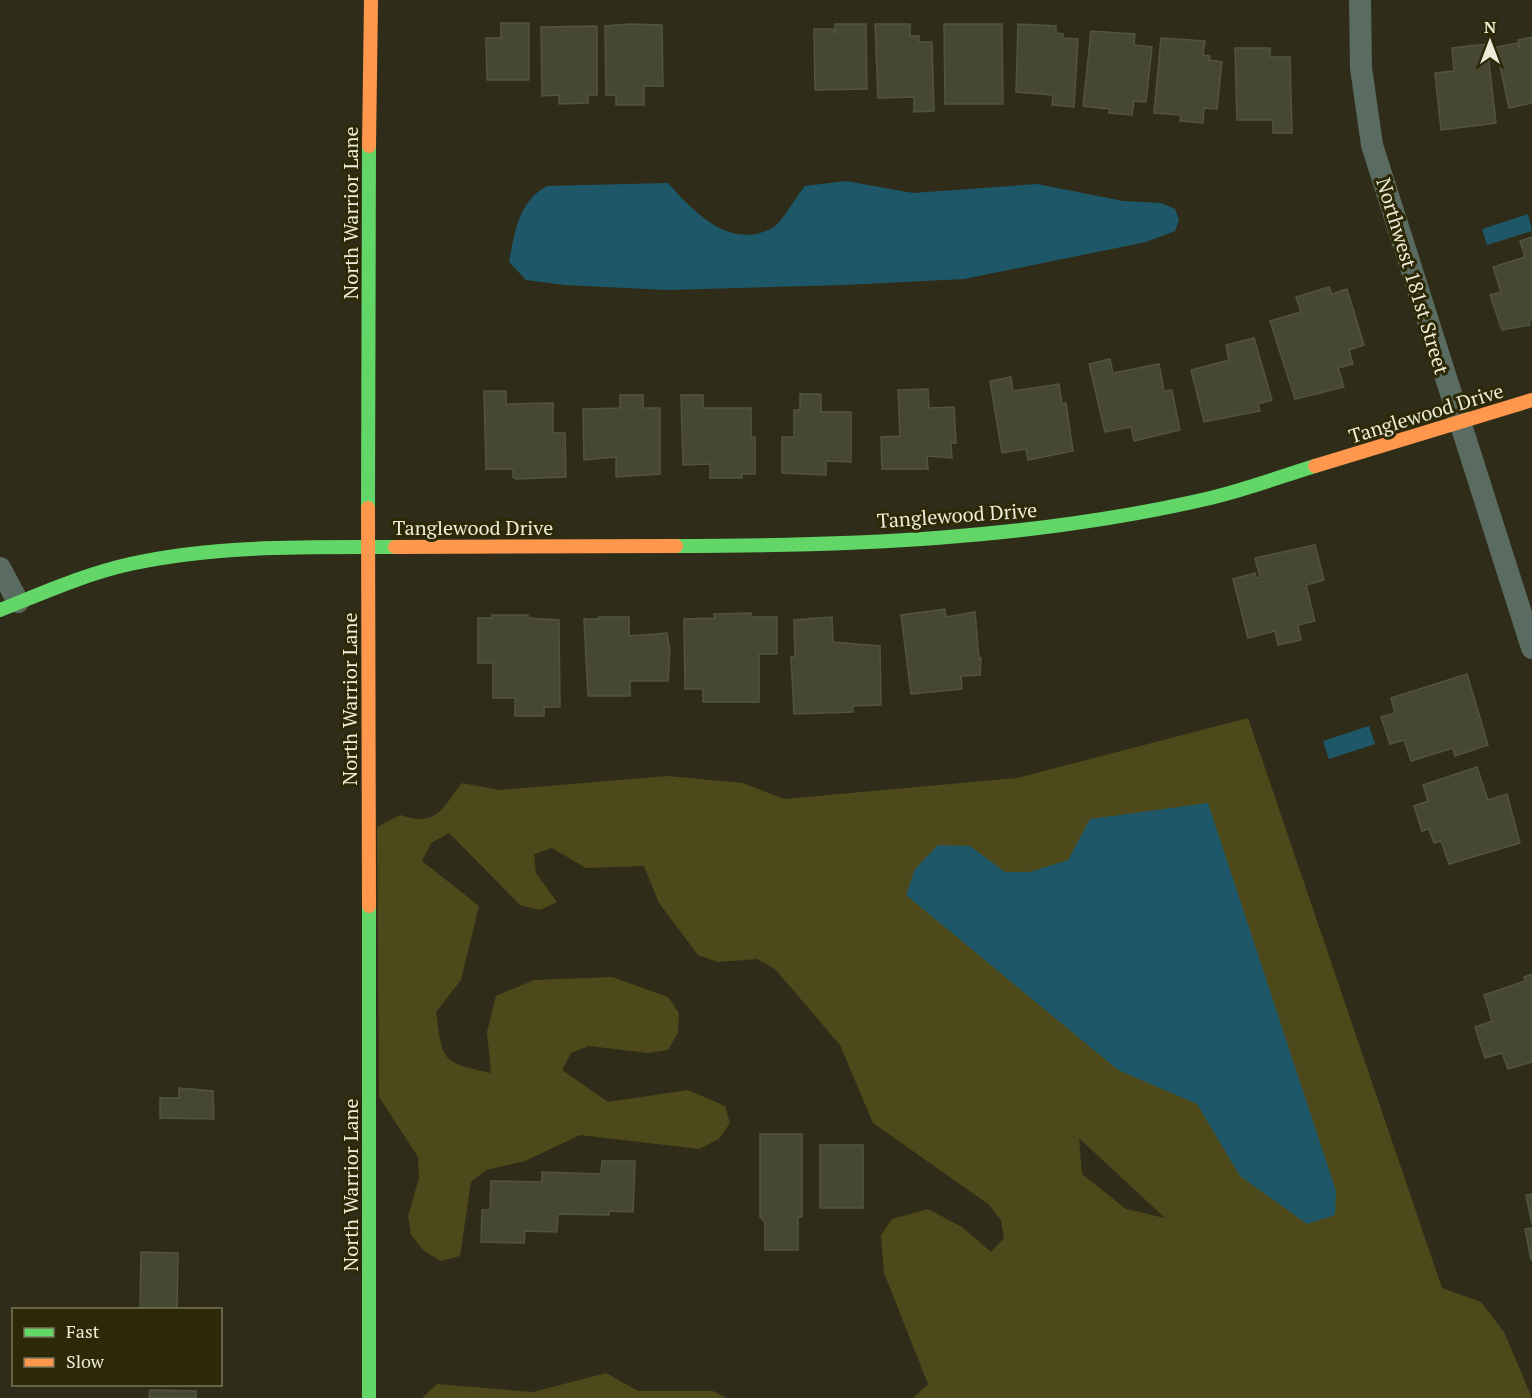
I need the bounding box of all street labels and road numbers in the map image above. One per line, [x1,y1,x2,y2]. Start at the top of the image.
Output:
street label: North Warrior Lane [337,127,364,299]
street label: Northwest 181st Street [1370,174,1456,378]
street label: Tanglewood Drive [1345,377,1507,449]
street label: Tanglewood Drive [876,496,1038,534]
street label: Tanglewood Drive [393,514,553,541]
street label: North Warrior Lane [336,613,363,785]
street label: North Warrior Lane [337,1099,364,1271]

